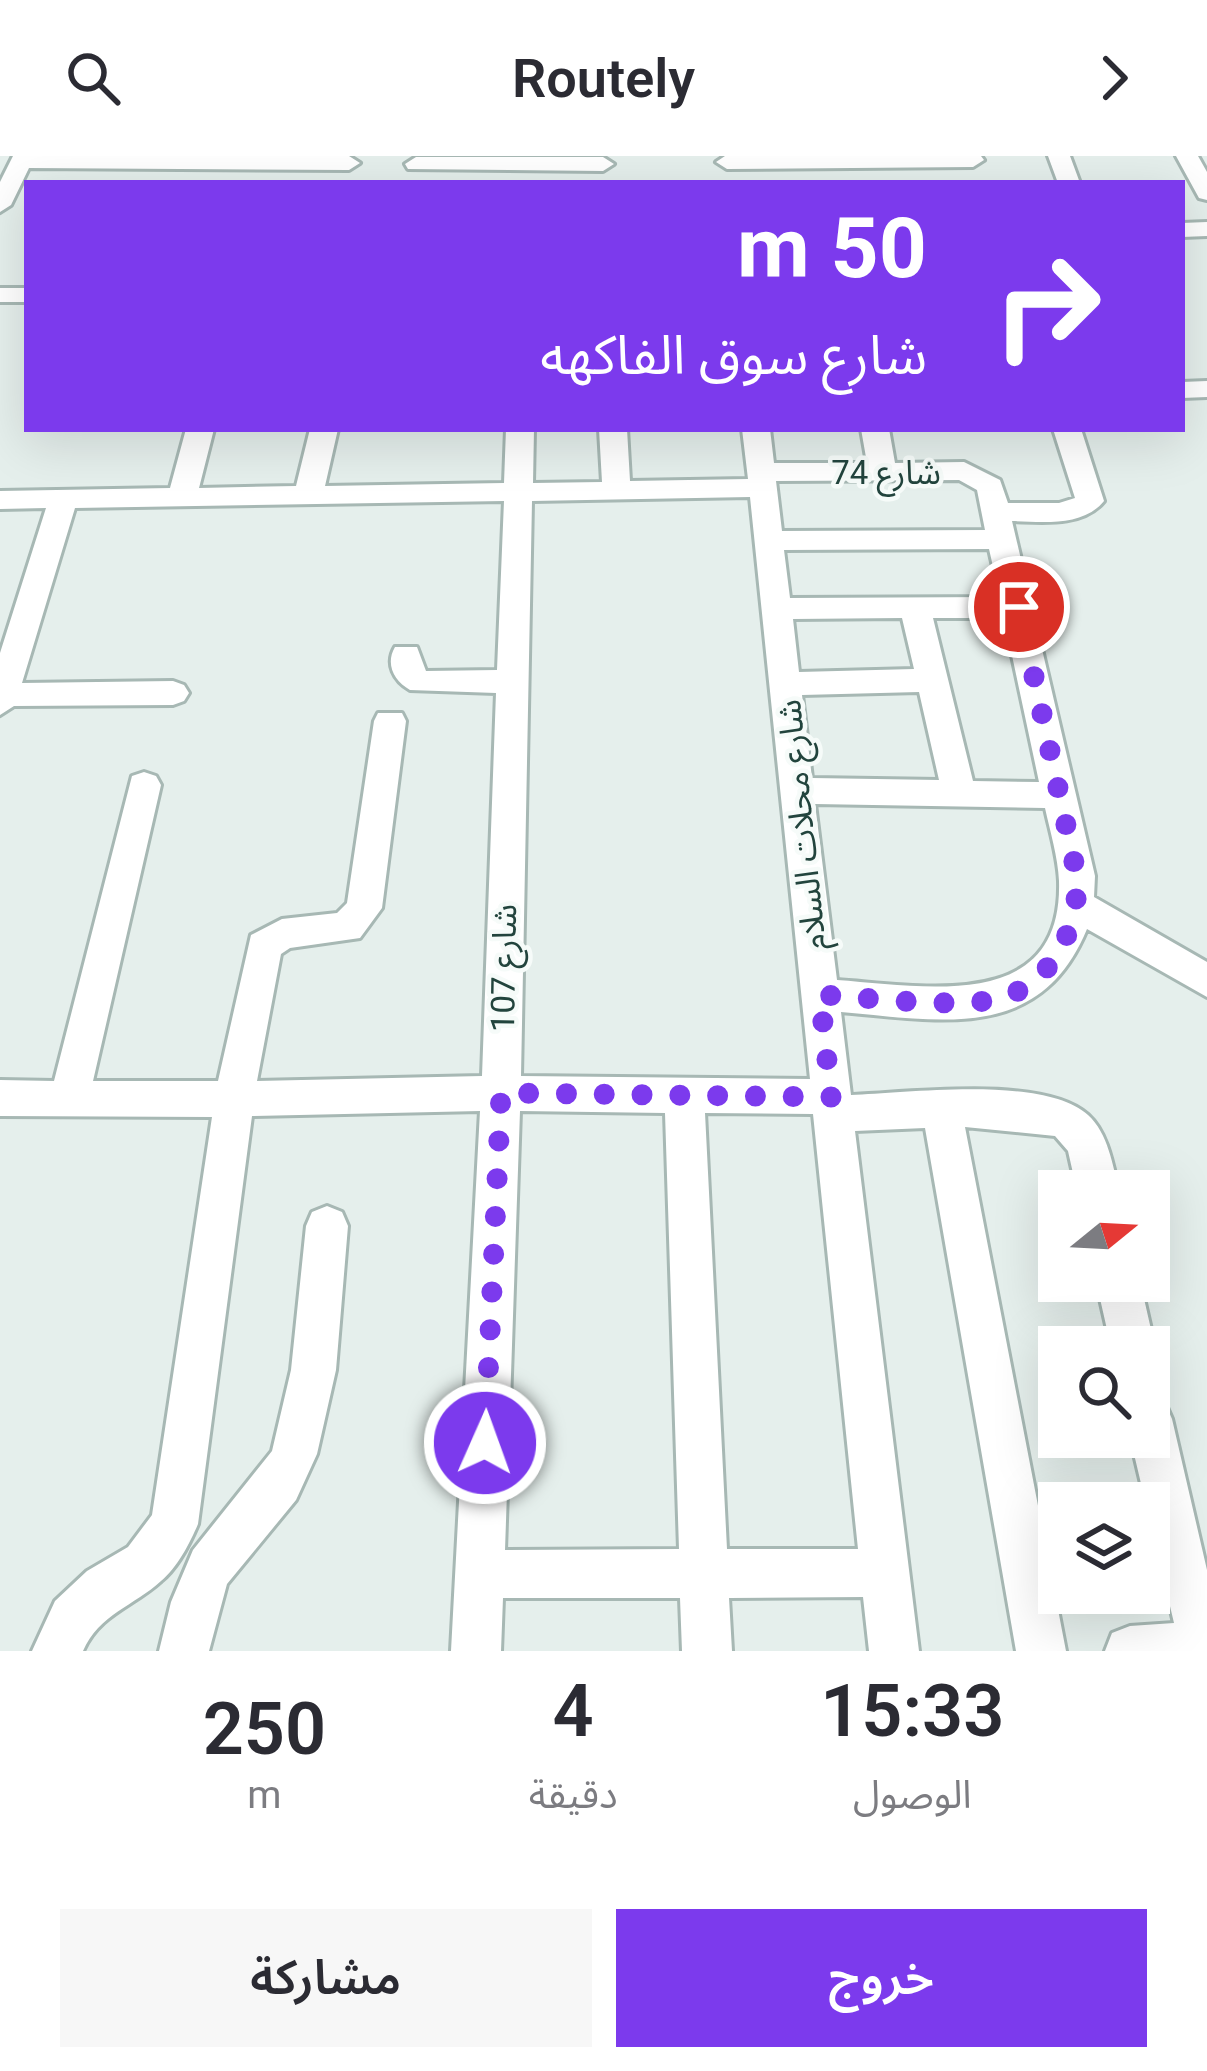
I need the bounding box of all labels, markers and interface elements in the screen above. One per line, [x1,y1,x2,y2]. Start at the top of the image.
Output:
icon: search [60,45,126,111]
icon: forward [1081,45,1147,111]
text: Routely [512,47,695,110]
text: 50 m [737,199,927,298]
icon: right [969,228,1125,384]
text: شارع سوق الفاكهه [540,324,927,387]
street label: شارع 74 [831,453,941,497]
pin [968,556,1070,658]
icon: arrive [986,574,1052,640]
street label: شارع محلات السلام [769,697,839,952]
street label: شارع 107 [483,904,529,1033]
north arrow [1038,1170,1170,1302]
map controls [1038,1170,1170,1614]
button: search [1038,1326,1170,1458]
position arrow [422,1380,548,1506]
button: layers [1038,1482,1170,1614]
text: 4 [553,1669,594,1754]
text: 15:33 [820,1669,1004,1754]
text: 250 [203,1687,326,1772]
text: m [247,1772,281,1818]
text: دقيقة [529,1772,618,1818]
text: الوصول [853,1772,972,1818]
button: مشاركة [60,1909,592,2047]
button: خروج [616,1909,1147,2047]

